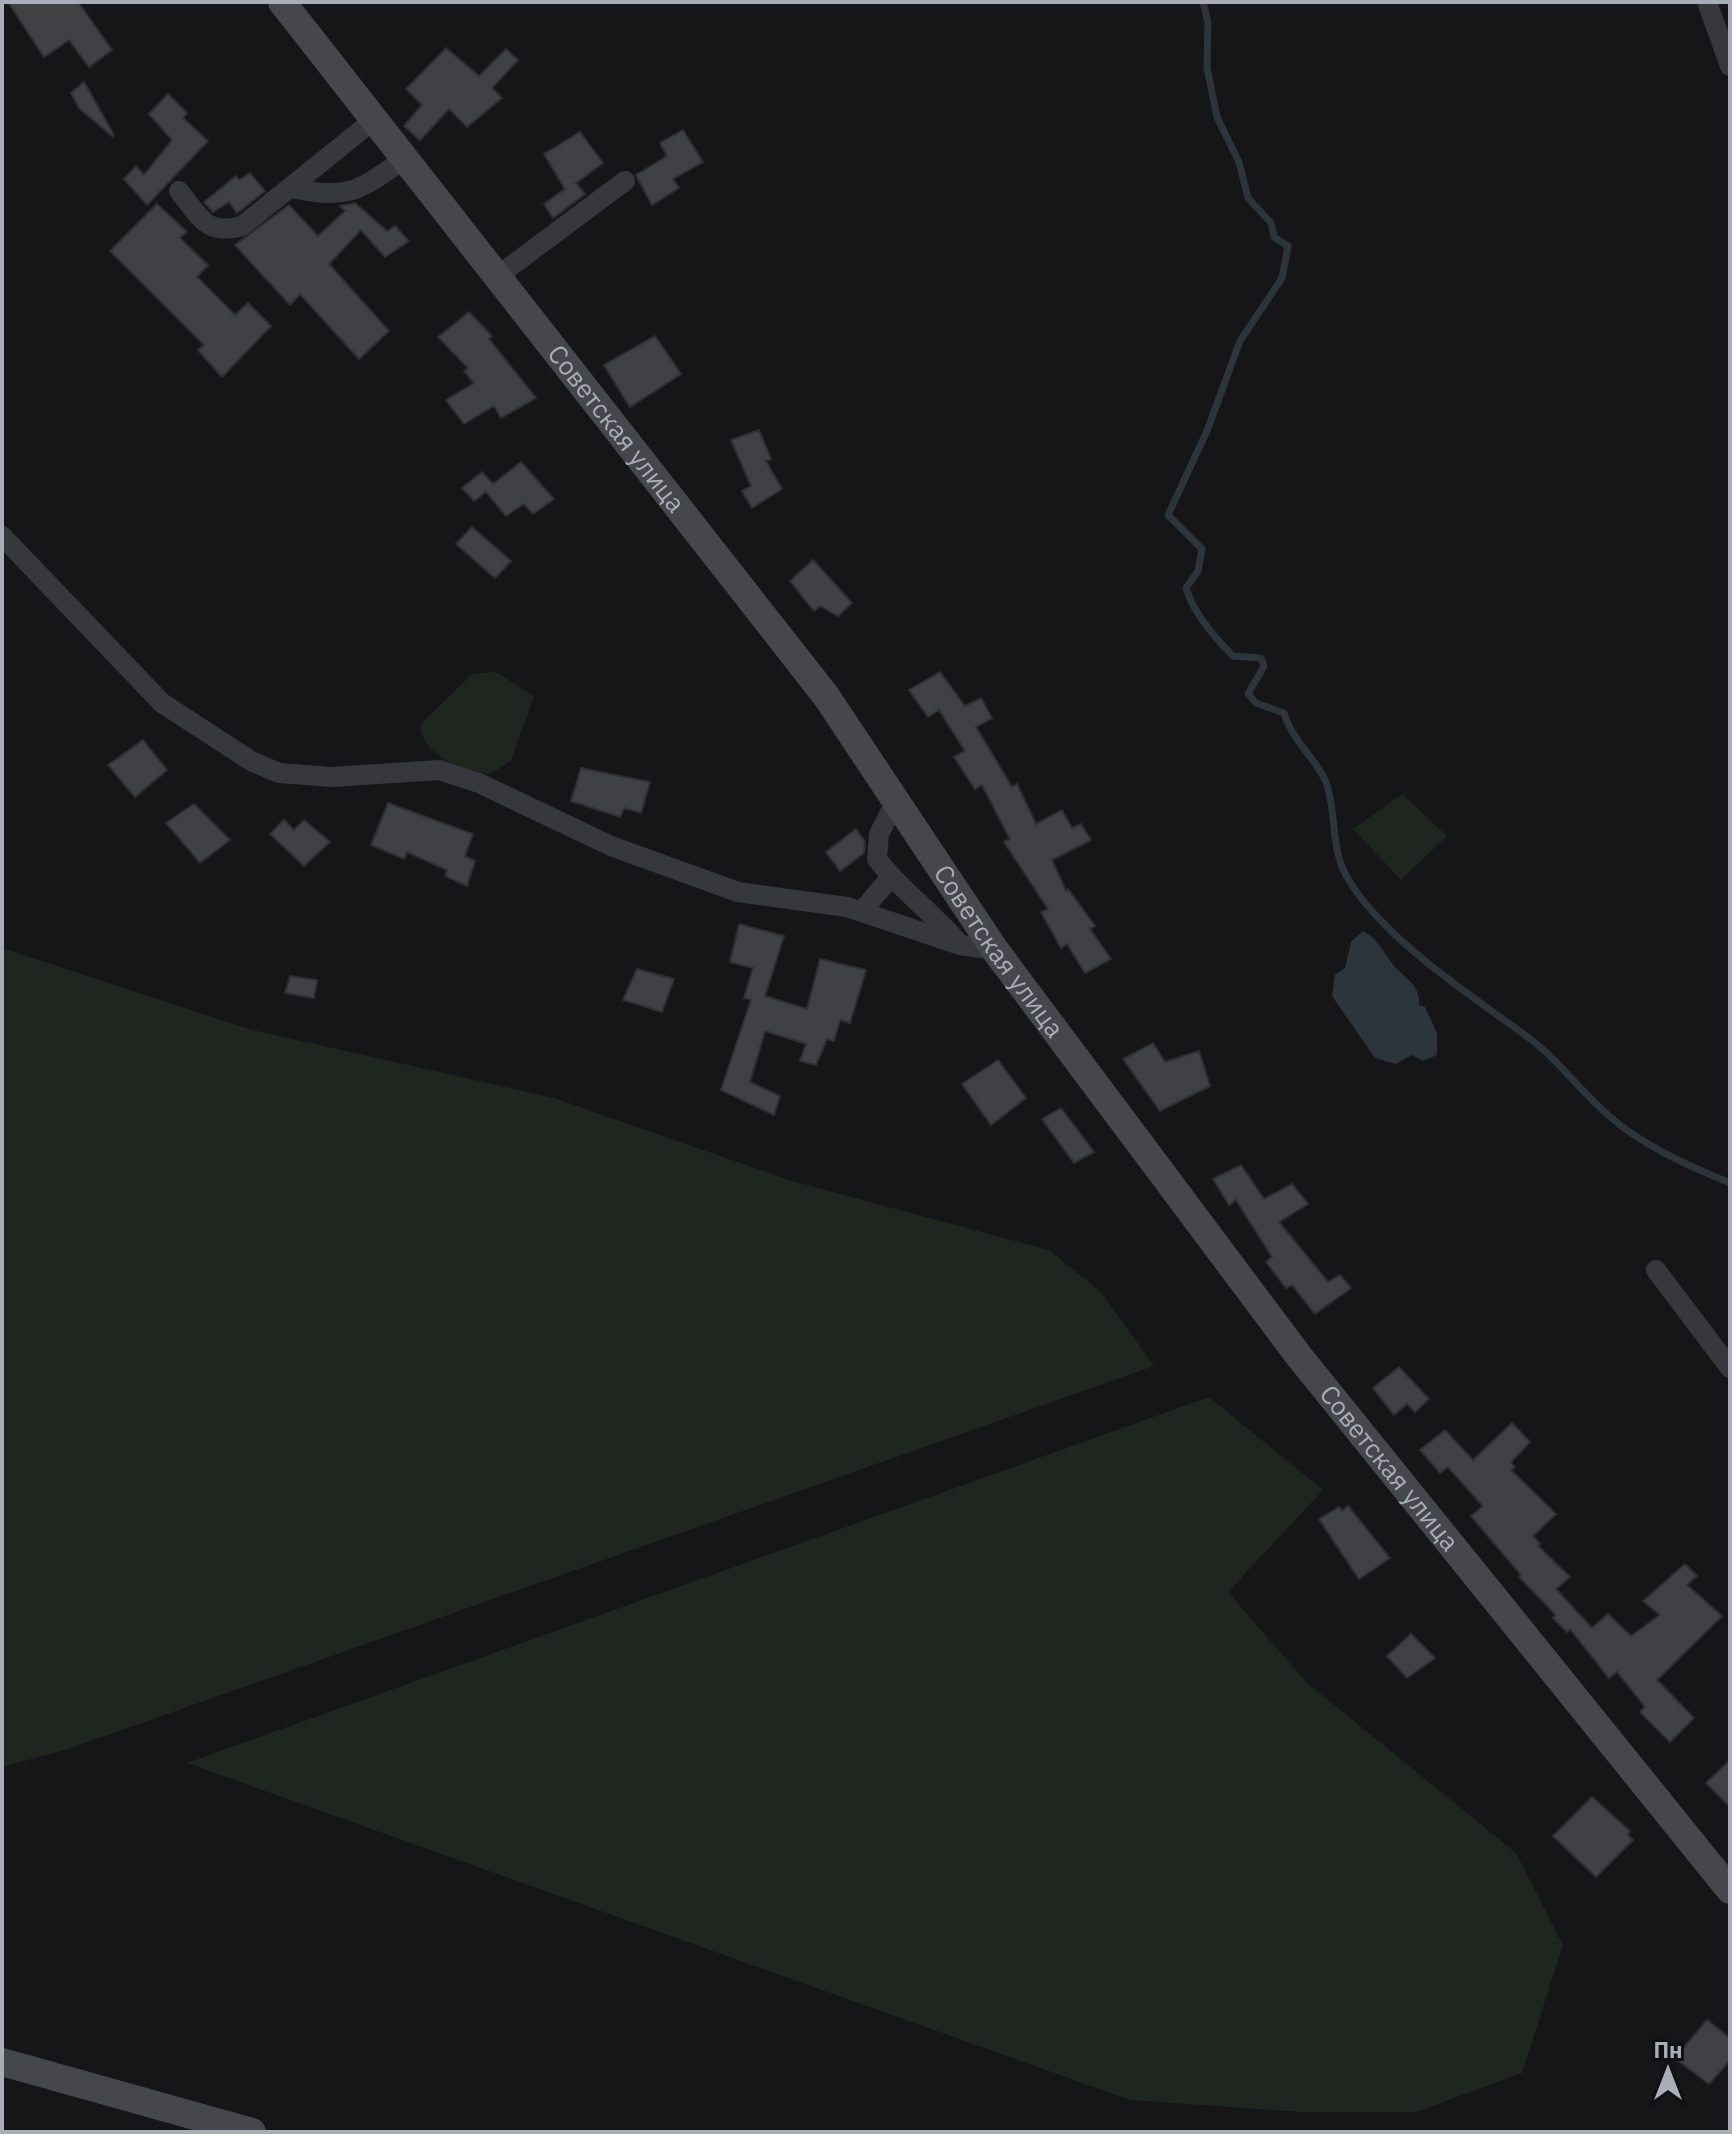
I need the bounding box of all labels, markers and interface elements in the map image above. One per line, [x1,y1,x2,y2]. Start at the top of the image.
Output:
street label: Советская улица [541,337,694,519]
street label: Советская улица [927,858,1073,1044]
street label: Советская улица [1313,1377,1468,1558]
north arrow [1628,2030,1708,2110]
text: Пн [1653,2035,1683,2064]

